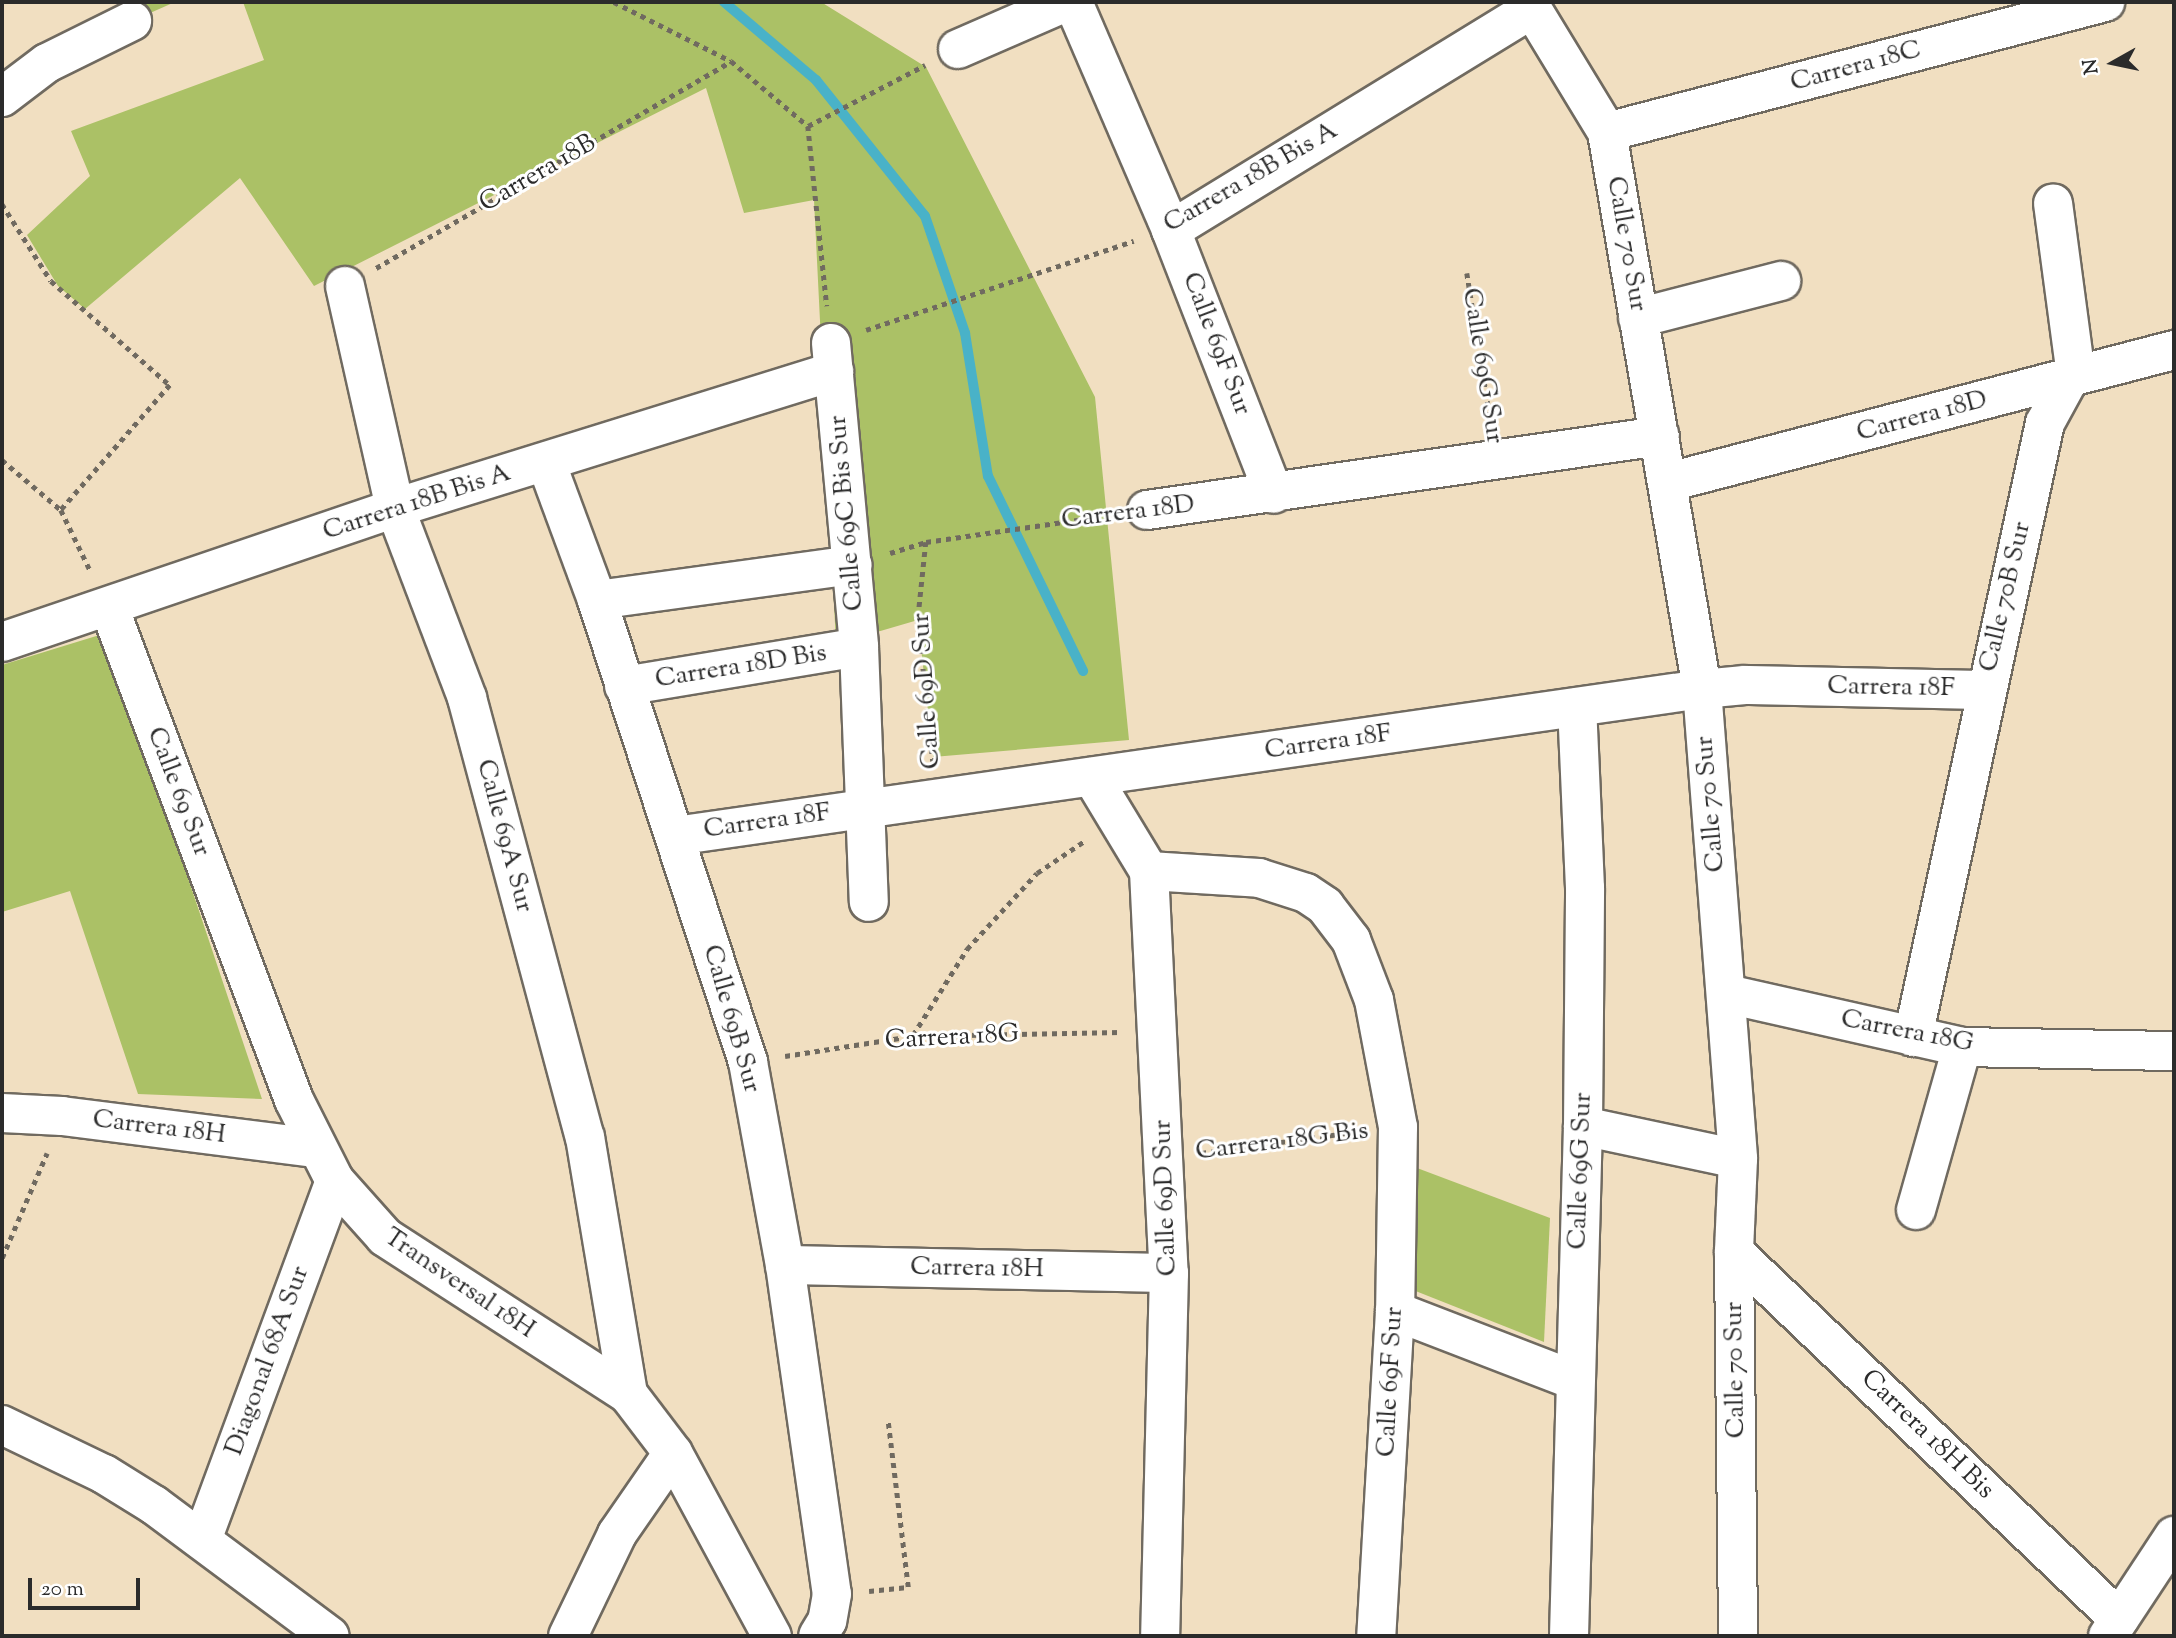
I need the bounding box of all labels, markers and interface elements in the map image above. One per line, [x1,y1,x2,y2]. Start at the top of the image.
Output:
north arrow [2078,28,2148,98]
street label: Carrera 18C [1787,35,1925,99]
text: N [2077,57,2106,76]
street label: Carrera 18B Bis A [1159,116,1343,240]
street label: Carrera 18B [474,128,602,220]
street label: Calle 70 Sur [1599,174,1653,314]
street label: Calle 69F Sur [1175,268,1257,420]
street label: Calle 69G Sur [1454,286,1510,446]
street label: Carrera 18D [1853,385,1991,449]
street label: Calle 69C Bis Sur [823,414,871,612]
street label: Carrera 18B Bis A [319,458,515,548]
street label: Carrera 18D [1060,489,1196,537]
street label: Calle 70B Sur [1974,519,2038,675]
street label: Calle 69D Sur [906,612,948,770]
street label: Carrera 18D Bis [653,638,829,696]
street label: Carrera 18F [1827,671,1955,705]
street label: Carrera 18F [1263,719,1393,767]
street label: Calle 69 Sur [139,723,217,861]
street label: Calle 70 Sur [1690,735,1732,873]
street label: Calle 69A Sur [469,756,539,916]
street label: Carrera 18F [702,798,832,846]
street label: Calle 69B Sur [695,942,767,1096]
street label: Carrera 18G [1838,1004,1976,1060]
street label: Carrera 18G [884,1019,1020,1057]
street label: Calle 69G Sur [1563,1092,1599,1250]
street label: Carrera 18H [91,1104,227,1152]
street label: Carrera 18G Bis [1194,1116,1370,1168]
street label: Calle 69D Sur [1148,1119,1184,1277]
street label: Transversal 18H [378,1222,540,1346]
street label: Carrera 18H [910,1252,1044,1286]
street label: Diagonal 68A Sur [219,1262,317,1460]
street label: Calle 70 Sur [1719,1301,1753,1439]
street label: Calle 69F Sur [1371,1306,1411,1458]
street label: Carrera 18H Bis [1854,1364,2000,1506]
scale bar [32,1564,144,1608]
text: 20 m [41,1575,84,1605]

